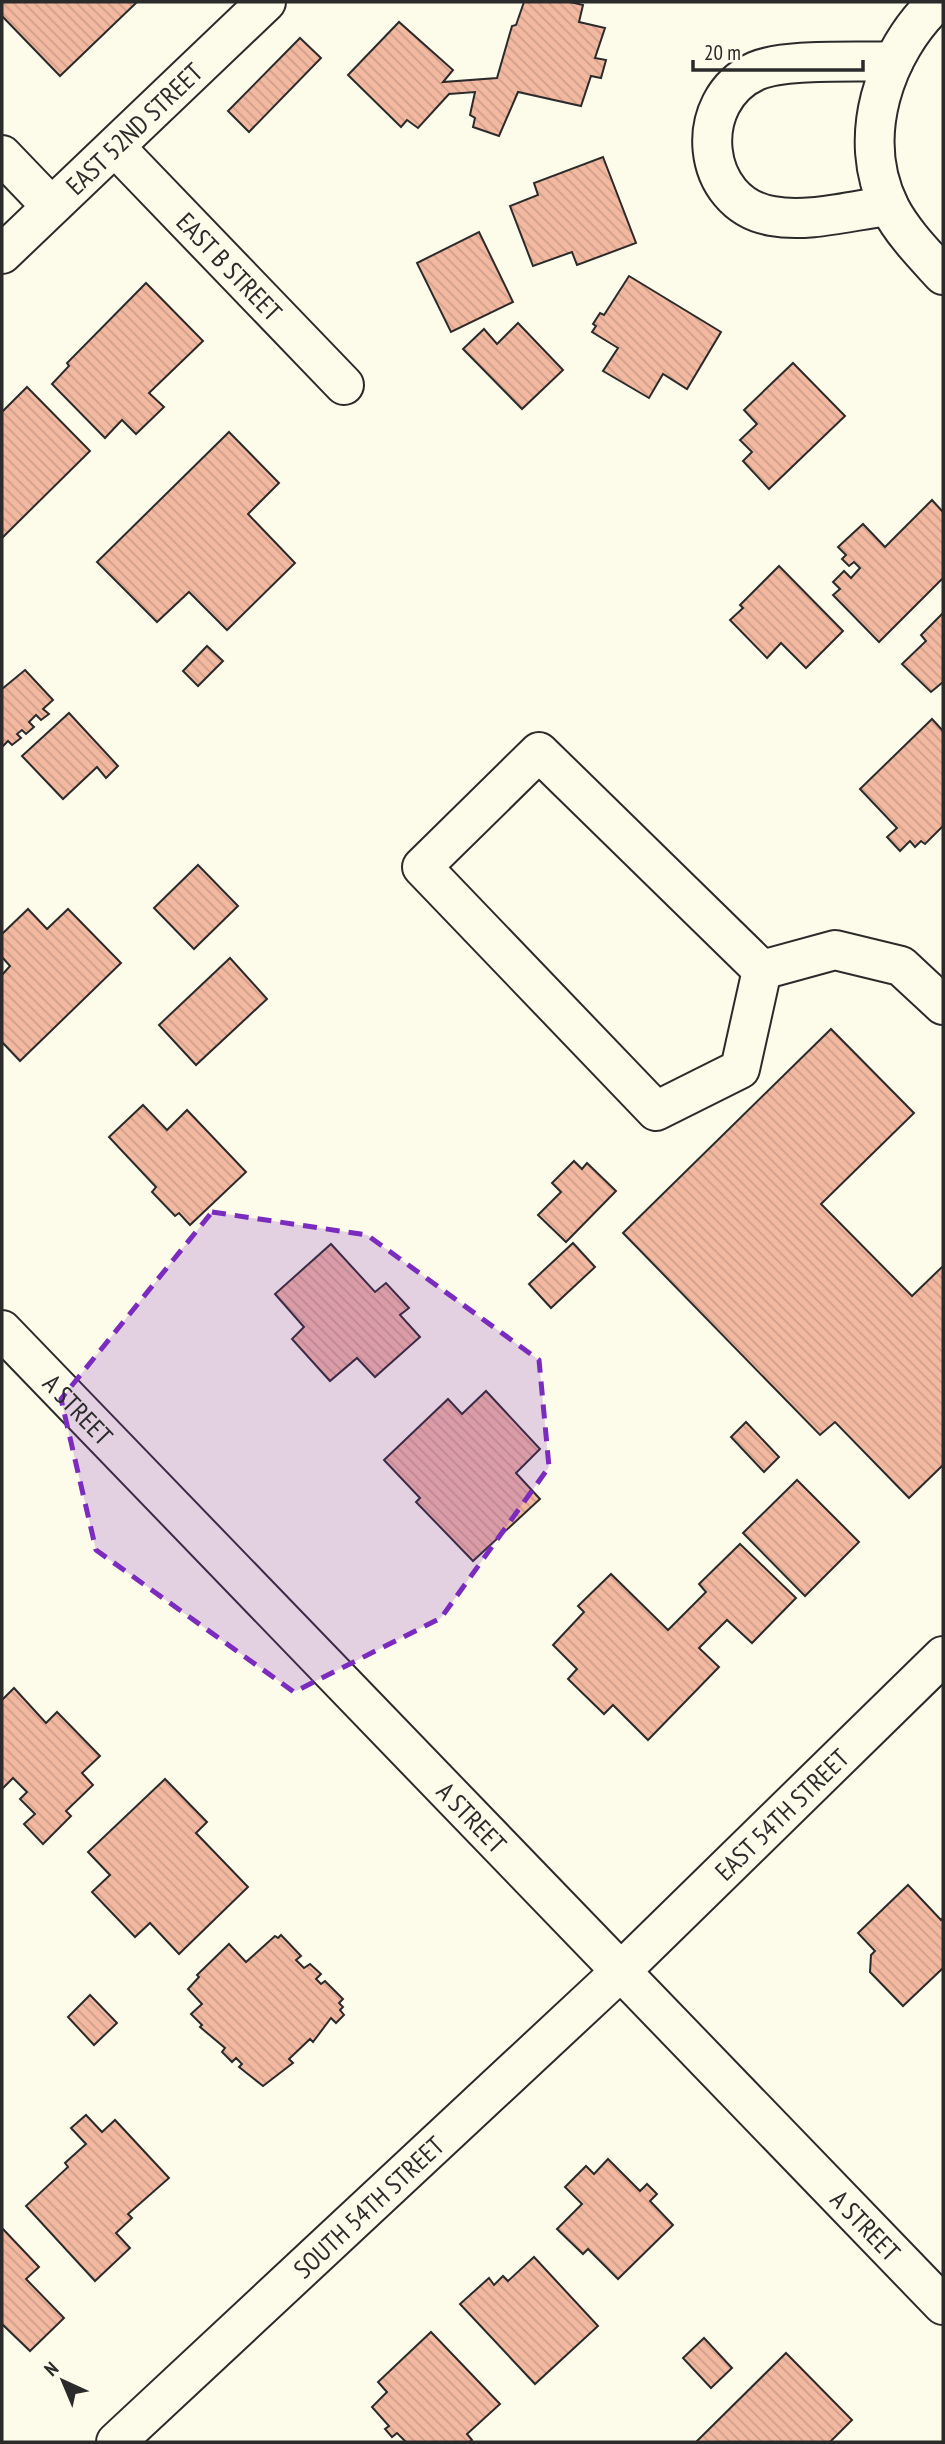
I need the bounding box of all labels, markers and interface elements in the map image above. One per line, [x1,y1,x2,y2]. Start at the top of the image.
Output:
scale bar [693,28,863,72]
text: 20 m [704,39,741,66]
street label: EAST 52ND STREET [58,55,209,201]
street label: EAST B STREET [170,205,290,328]
street label: A STREET [37,1367,120,1452]
street label: EAST 54TH STREET [708,1741,856,1887]
street label: A STREET [430,1775,514,1860]
street label: SOUTH 54TH STREET [286,2128,451,2285]
street label: A STREET [824,2183,908,2268]
north arrow [28,2346,98,2416]
text: N [39,2357,63,2381]

